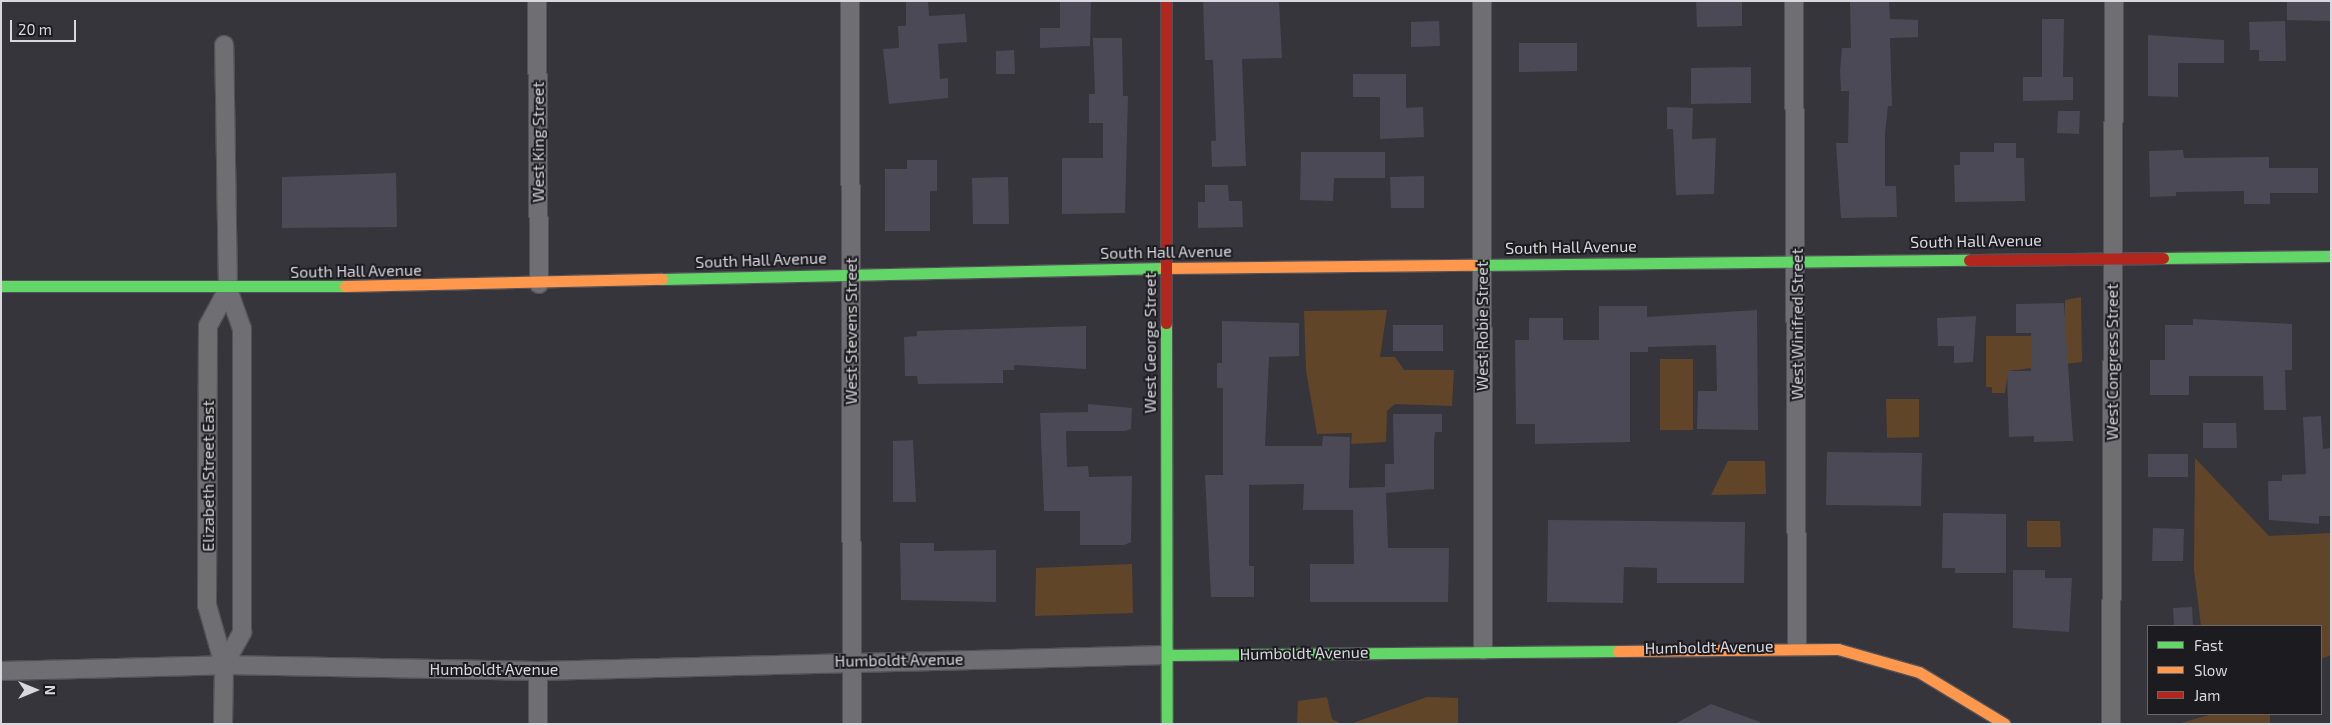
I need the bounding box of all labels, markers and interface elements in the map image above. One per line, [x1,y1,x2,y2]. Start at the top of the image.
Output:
scale bar [12,10,79,42]
text: 20 m [18,20,52,38]
street label: West King Street [528,82,548,202]
street label: South Hall Avenue [1910,230,2042,252]
street label: South Hall Avenue [1505,236,1637,258]
street label: South Hall Avenue [1100,241,1232,263]
street label: South Hall Avenue [695,248,827,272]
street label: West Winifred Street [1787,248,1807,400]
street label: West Stevens Street [841,257,861,405]
street label: South Hall Avenue [290,260,422,282]
street label: West Robie Street [1472,261,1492,391]
street label: West George Street [1140,273,1160,413]
street label: West Congress Street [2102,284,2122,440]
street label: Elizabeth Street East [198,400,218,552]
legend [2147,625,2322,715]
street label: Humboldt Avenue [1644,636,1774,658]
text: Fast [2194,636,2223,654]
street label: Humboldt Avenue [1239,642,1369,664]
street label: Humboldt Avenue [834,649,964,671]
street label: Humboldt Avenue [429,659,559,679]
text: Slow [2194,661,2228,679]
north arrow [10,665,60,715]
text: N [42,685,59,695]
text: Jam [2194,686,2220,704]

